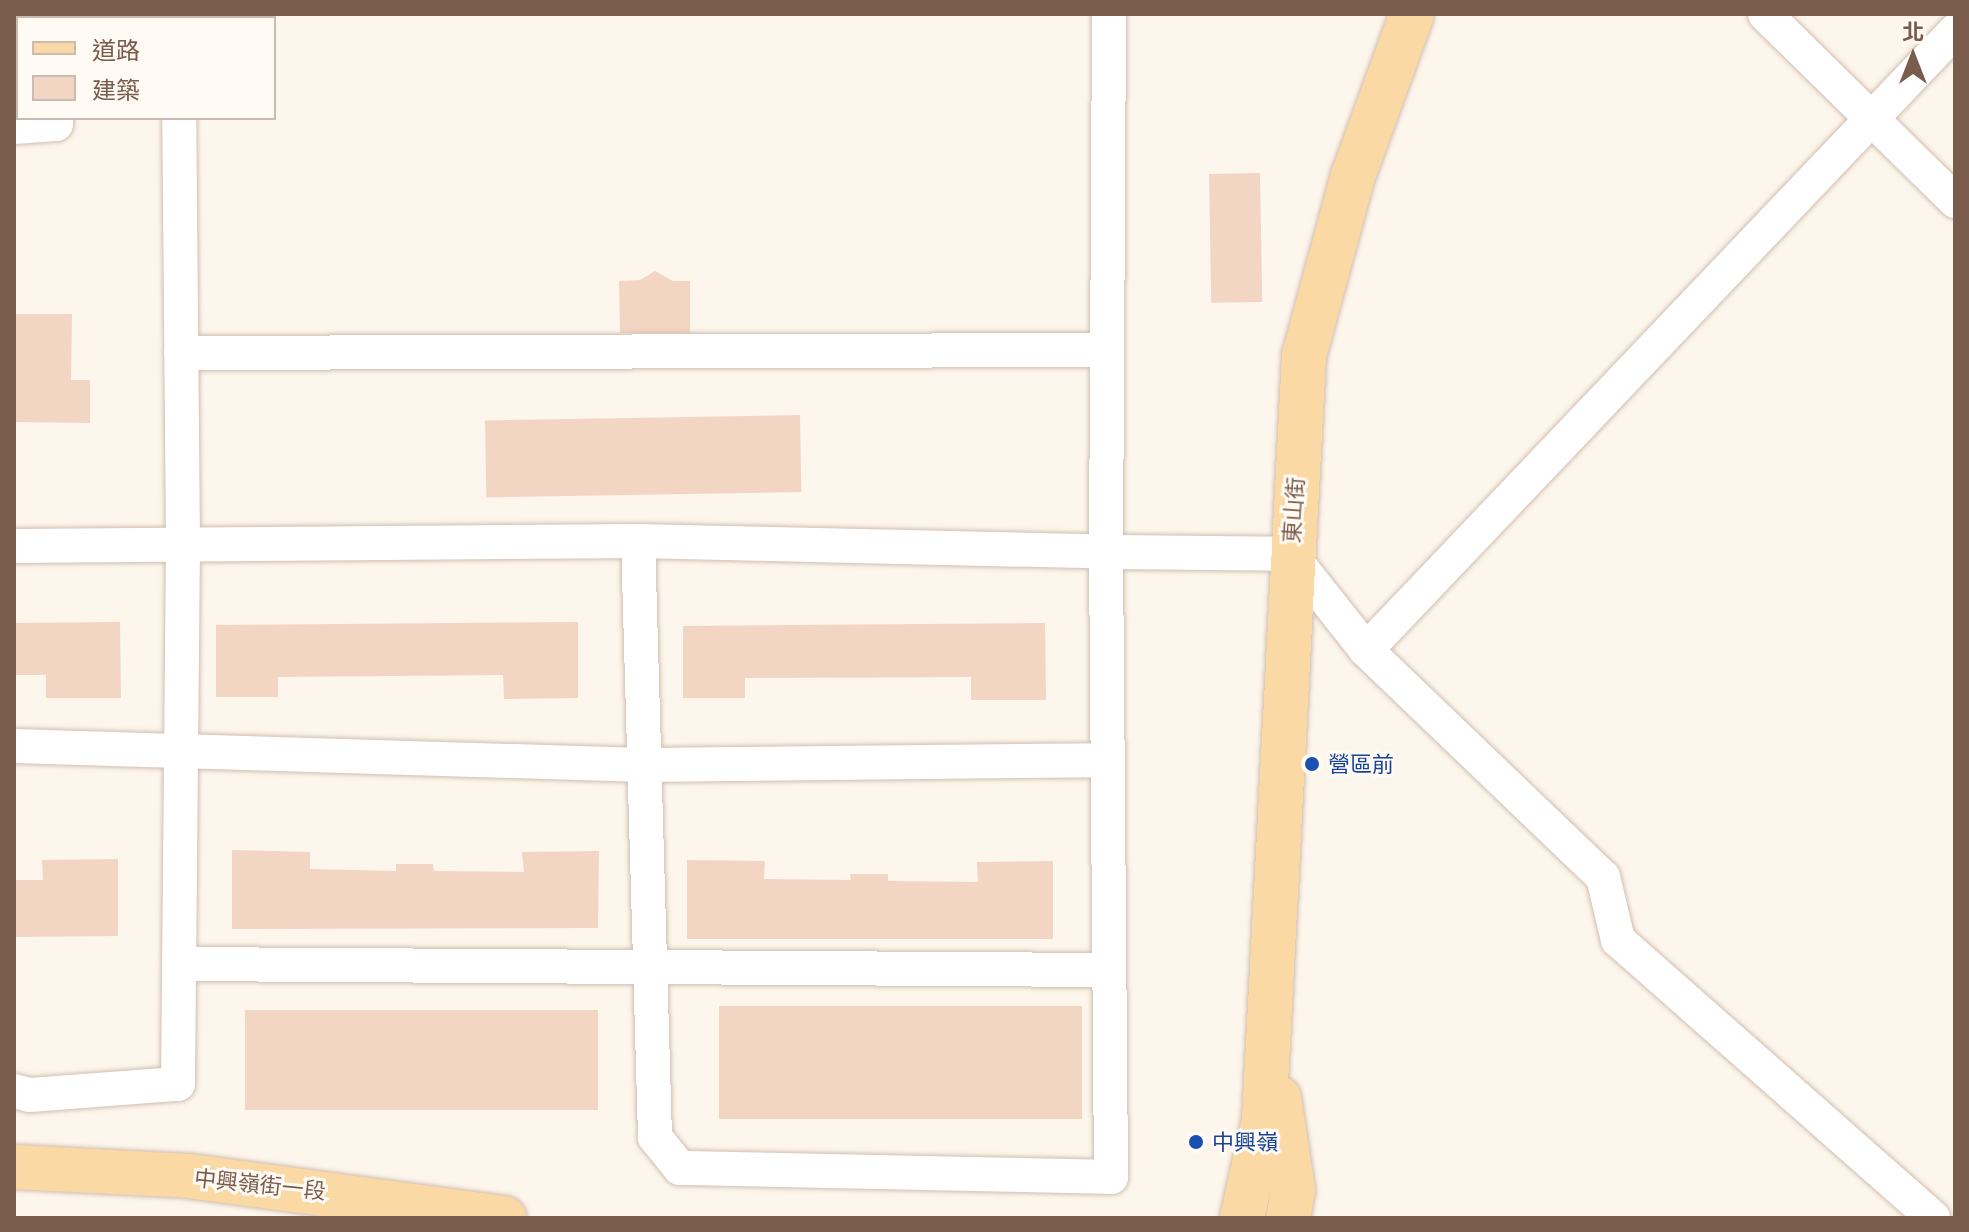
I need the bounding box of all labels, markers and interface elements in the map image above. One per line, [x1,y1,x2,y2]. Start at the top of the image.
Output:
legend [16,16,276,120]
north arrow [1873,16,1953,96]
text: 北 [1902,19,1924,44]
text: 道路 [92,37,140,64]
text: 建築 [92,77,140,104]
street label: 東山街 [1278,476,1308,544]
place label: 營區前 [1328,751,1394,777]
marker: 營區前 [1303,755,1321,773]
place label: 中興嶺 [1212,1129,1278,1155]
marker: 中興嶺 [1187,1133,1205,1151]
street label: 中興嶺街一段 [193,1164,327,1204]

